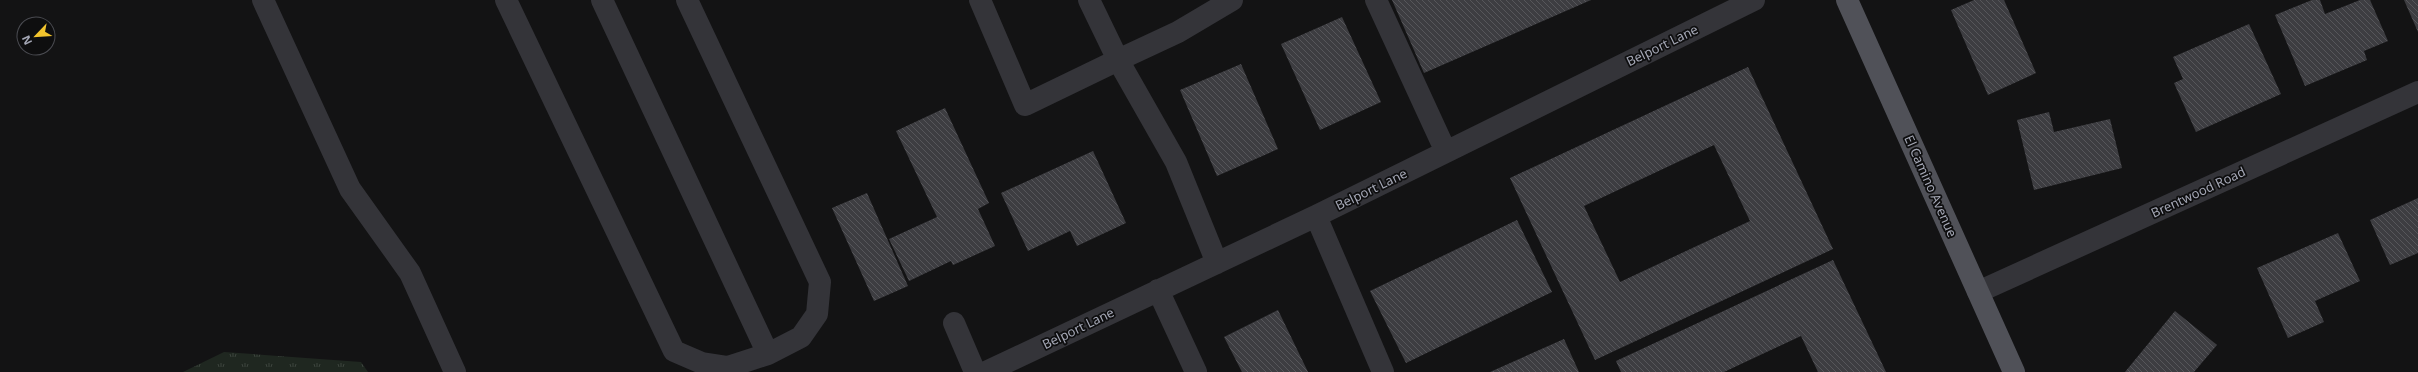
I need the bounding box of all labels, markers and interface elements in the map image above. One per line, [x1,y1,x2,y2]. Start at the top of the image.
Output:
north arrow [16,16,56,56]
street label: Belport Lane [1623,20,1701,70]
text: N [18,33,35,48]
street label: El Camino Avenue [1900,132,1962,240]
street label: Brentwood Road [2148,162,2248,222]
street label: Belport Lane [1332,164,1410,214]
street label: Belport Lane [1039,303,1117,353]

